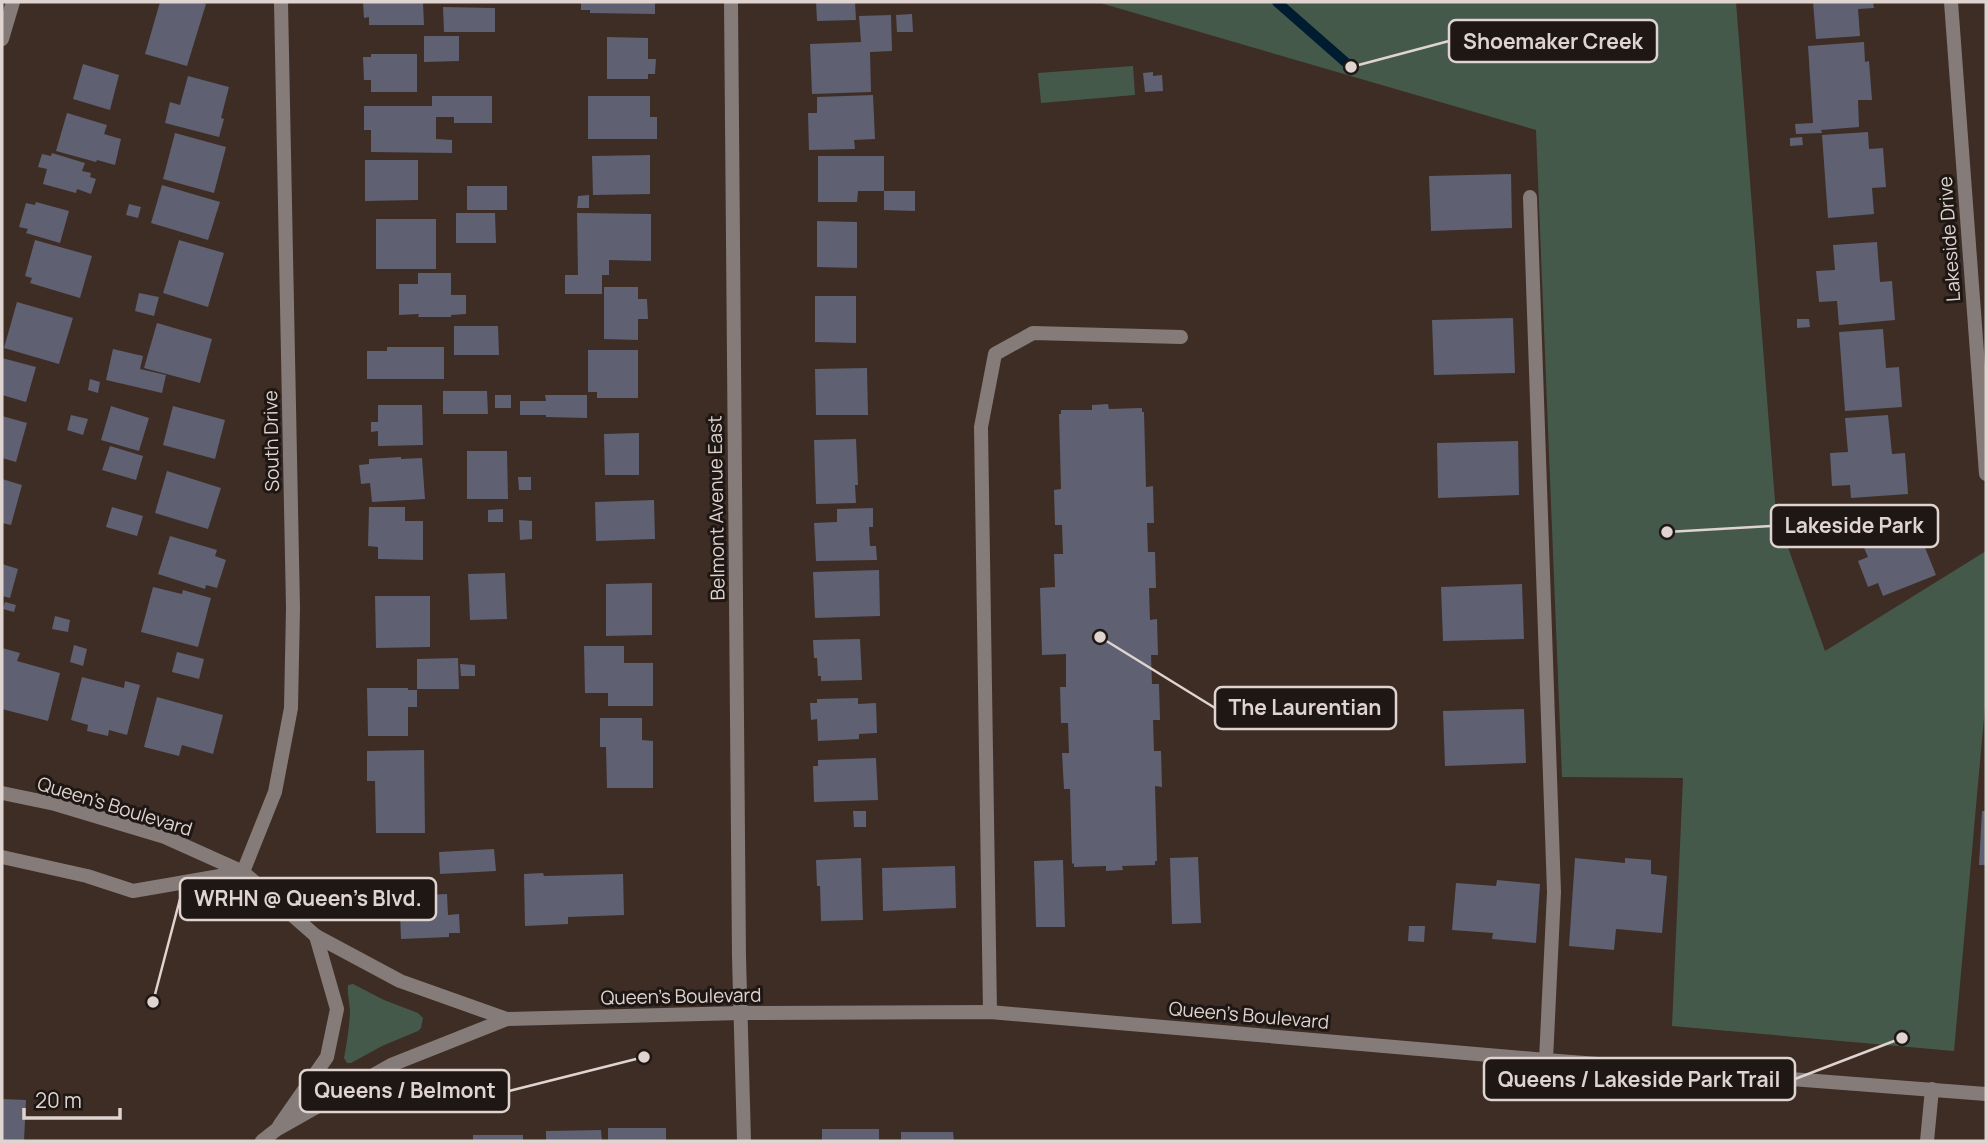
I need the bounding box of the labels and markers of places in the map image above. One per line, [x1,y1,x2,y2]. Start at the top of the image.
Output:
callout: Shoemaker Creek [1449,20,1657,62]
callout: Lakeside Park [1771,505,1938,547]
callout: The Laurentian [1215,687,1396,729]
callout: WRHN @ Queen’s Blvd. [180,878,436,920]
callout: Queens / Lakeside Park Trail [1484,1058,1795,1100]
callout: Queens / Belmont [300,1070,509,1112]

